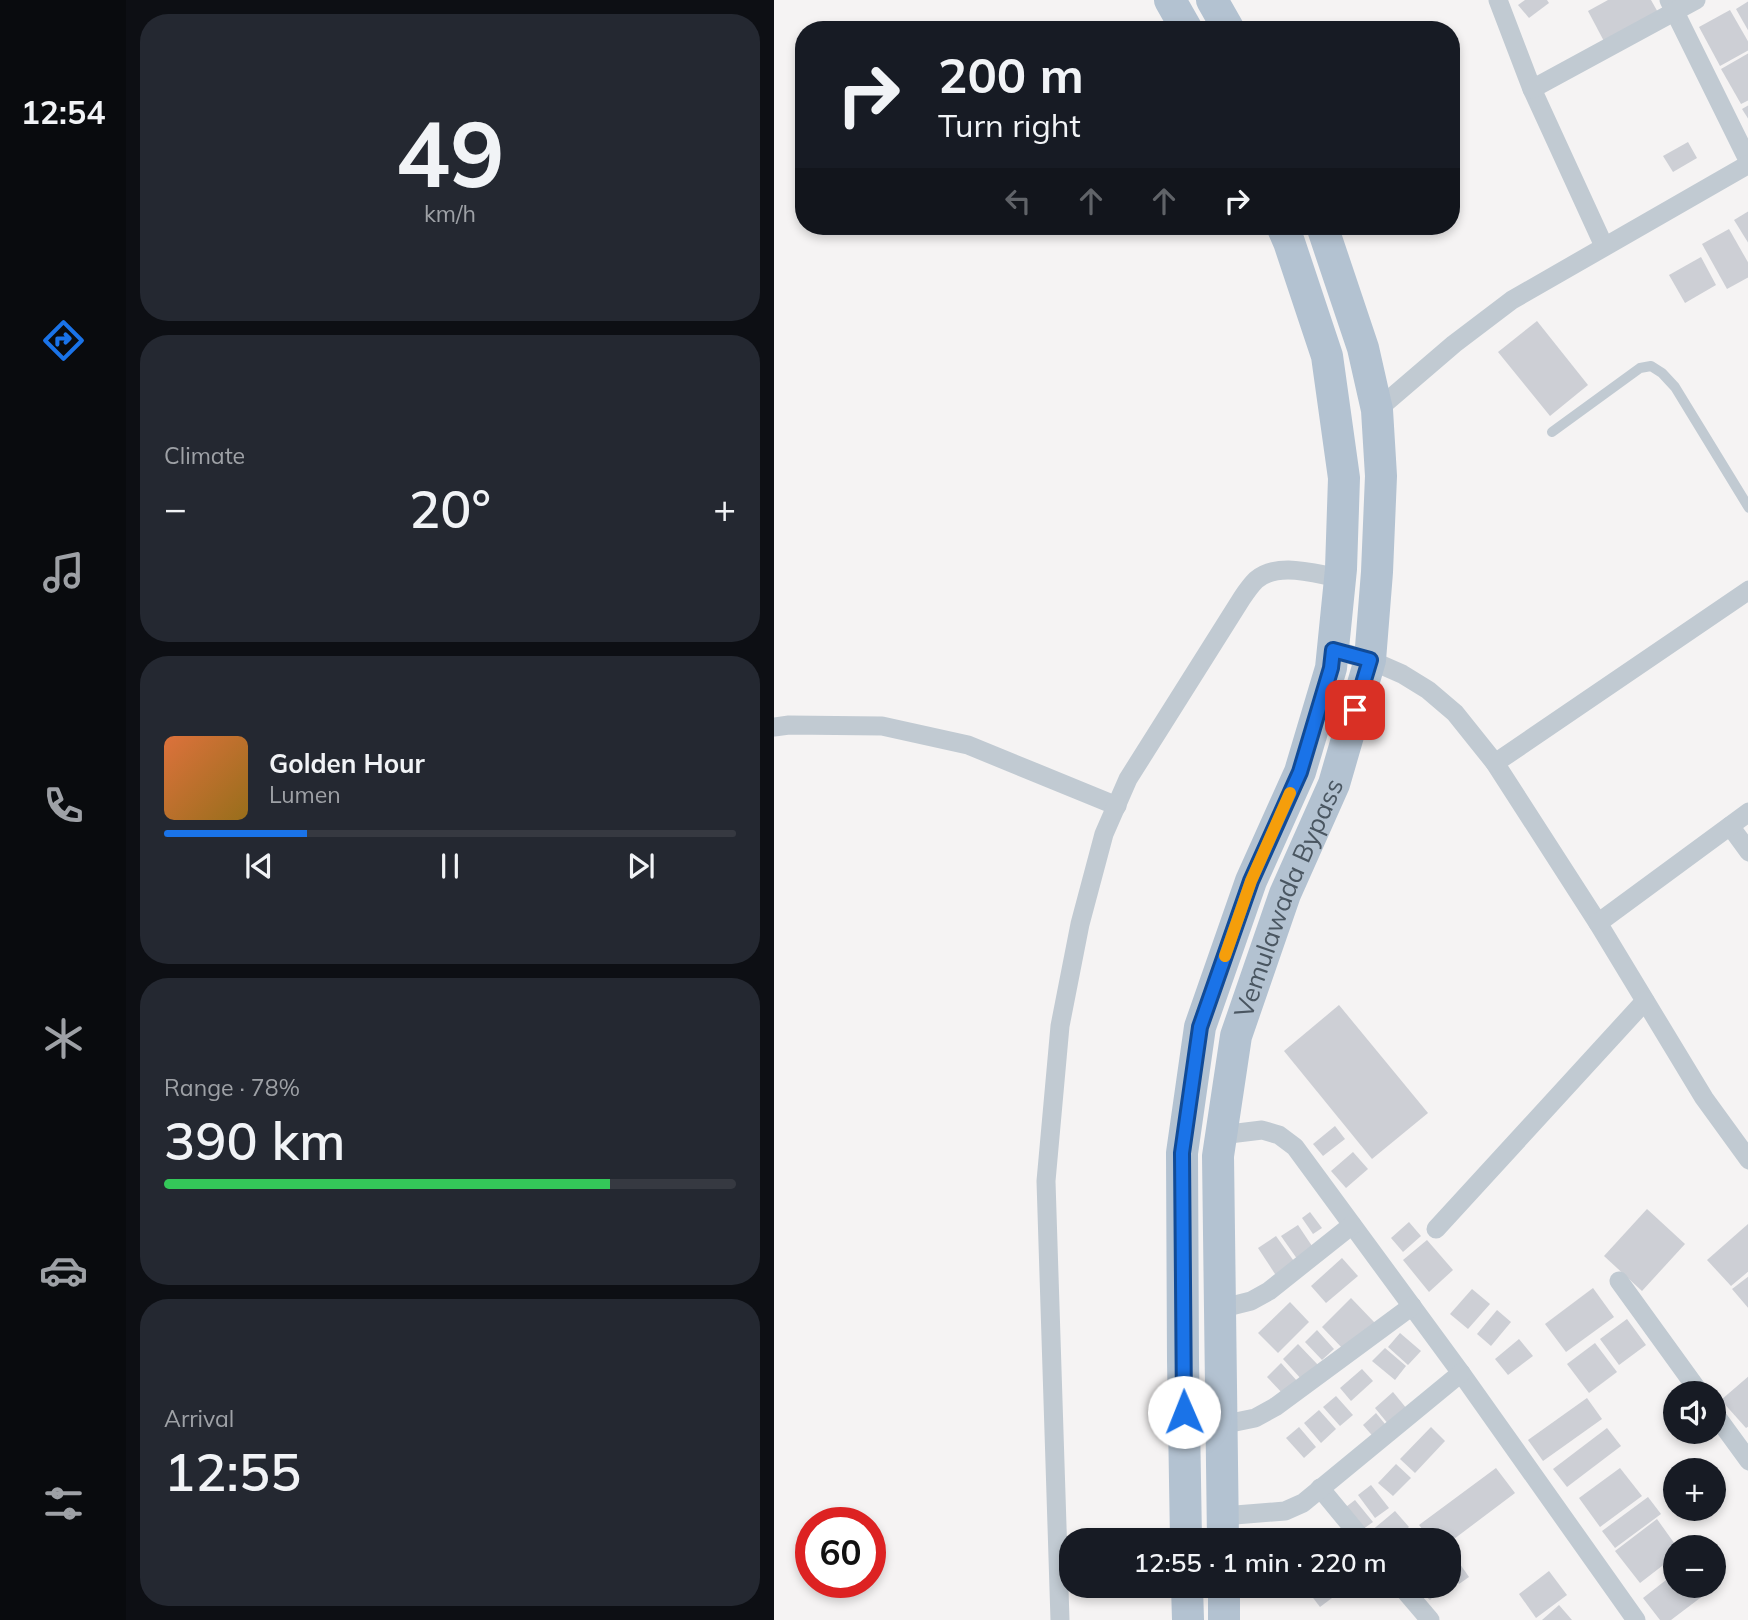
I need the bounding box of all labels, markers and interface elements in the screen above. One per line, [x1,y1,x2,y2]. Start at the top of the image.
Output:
text: 200 m [938,44,1084,105]
icon: right [823,49,914,140]
text: 12:54 [21,92,105,132]
text: 49 [395,96,505,210]
text: Turn right [938,105,1081,145]
icon: left [999,182,1037,220]
icon: ahead [1072,182,1110,220]
icon: ahead [1145,182,1183,220]
icon: right [1218,182,1256,220]
text: km/h [424,199,476,228]
icon: directions [39,316,88,365]
text: Climate [164,441,245,470]
text: 20° [409,476,491,541]
text: − [164,484,187,532]
text: + [713,484,736,532]
icon: music [39,548,88,597]
pin [1325,680,1385,740]
icon: arrive [1336,691,1374,729]
text: Golden Hour [269,747,425,780]
street label: Vemulawada Bypass [1227,773,1350,1022]
text: Lumen [269,780,341,809]
icon: phone [39,781,88,830]
icon: previous [240,847,278,885]
icon: pause [431,847,469,885]
icon: next [622,847,660,885]
icon: climate [39,1014,88,1063]
text: Range · 78% [164,1073,300,1102]
text: 390 km [164,1108,345,1173]
icon: car [39,1246,88,1295]
position arrow [1147,1375,1221,1449]
map controls [1663,1381,1726,1598]
button: sound [1663,1381,1726,1444]
text: Arrival [164,1404,234,1433]
text: 12:55 [164,1439,301,1504]
button: + [1663,1458,1726,1521]
icon: filters [39,1479,88,1528]
speed limit sign: 60 [795,1507,886,1598]
button: − [1663,1535,1726,1598]
text: 12:55 · 1 min · 220 m [1133,1546,1387,1579]

